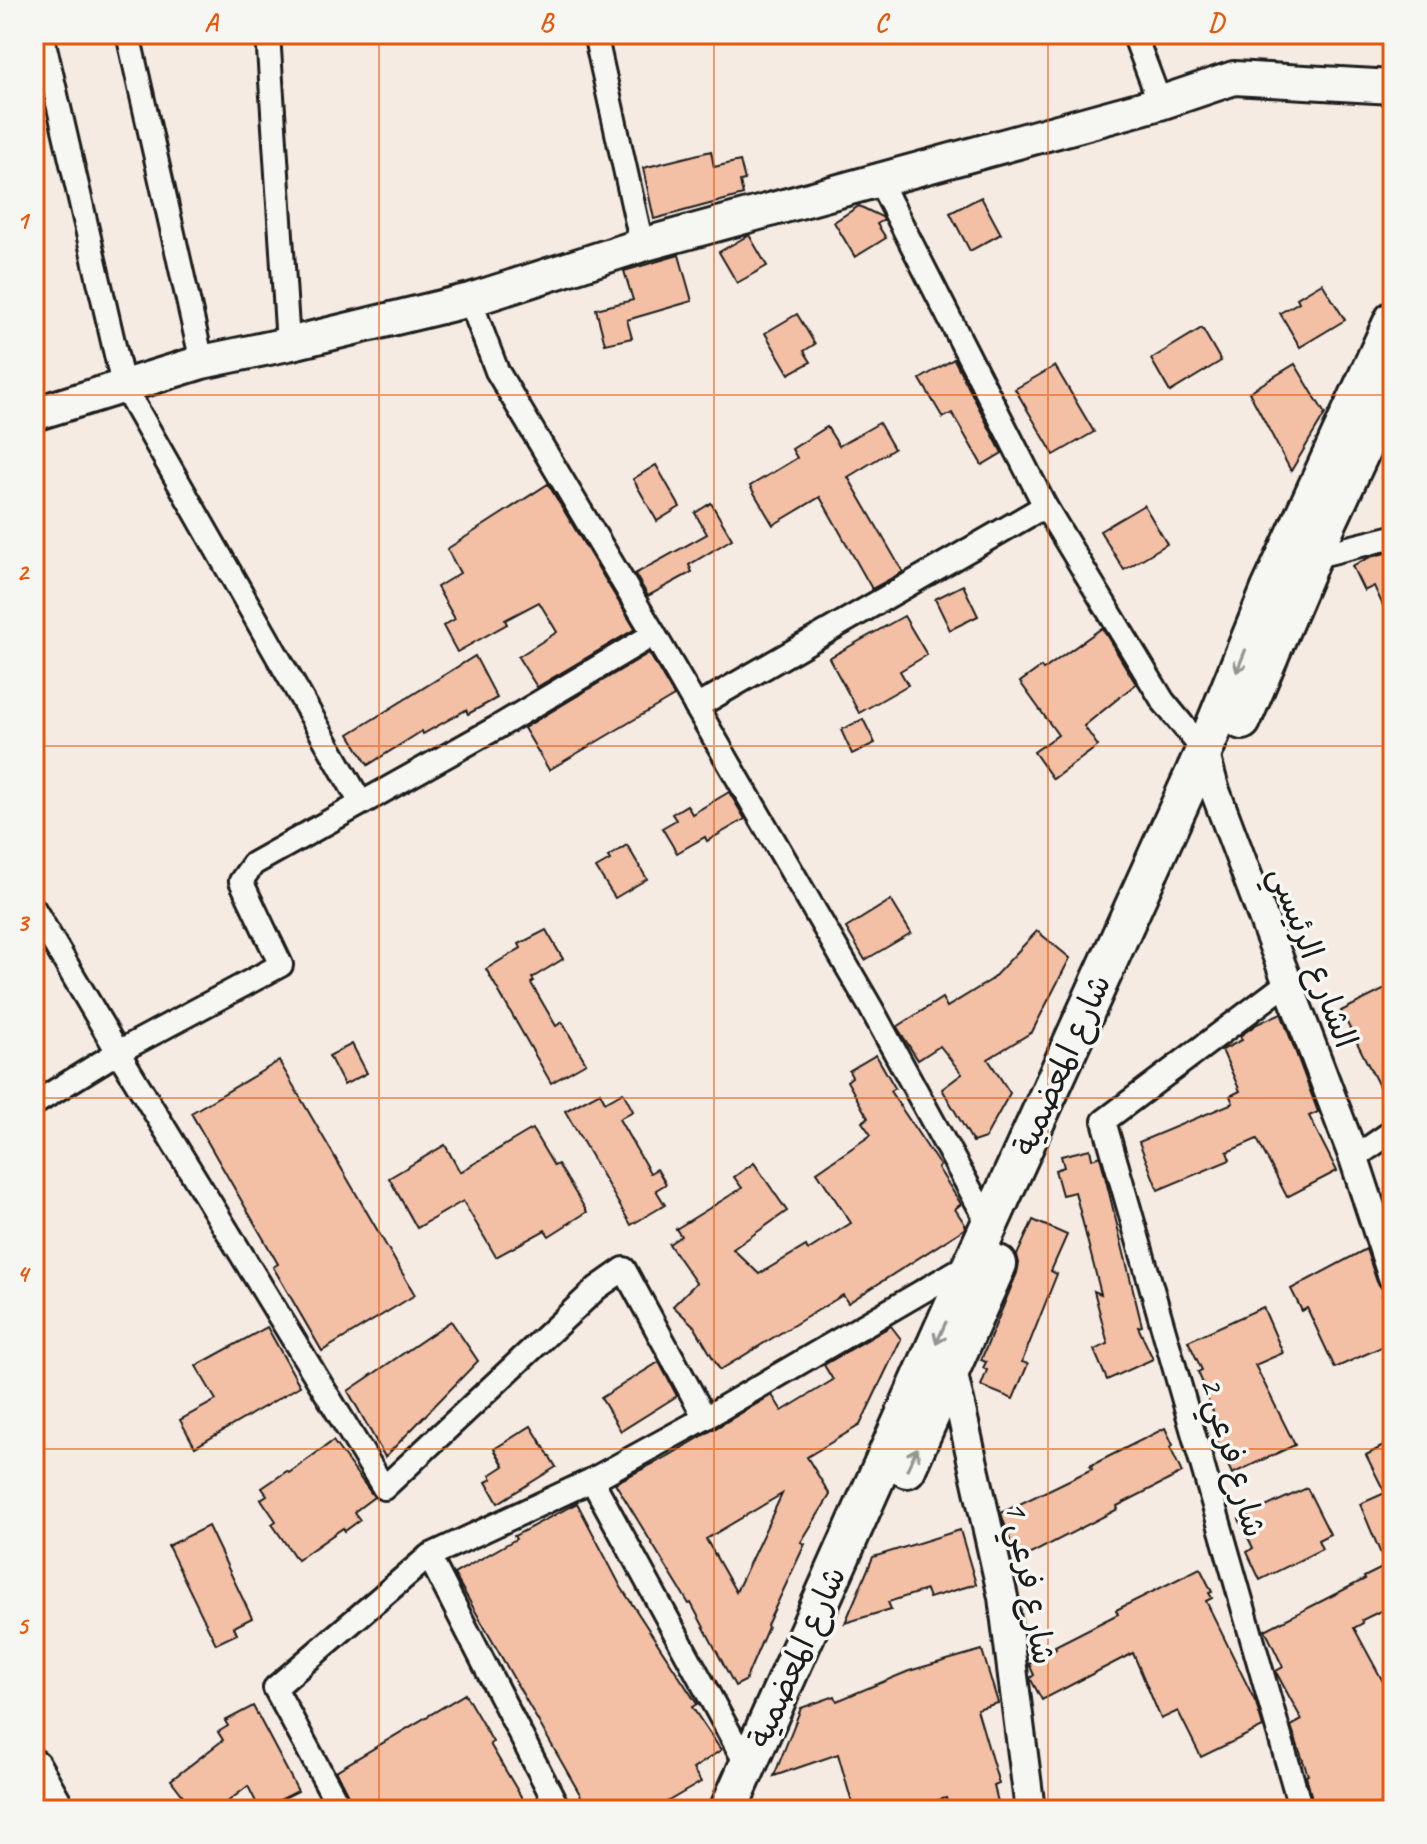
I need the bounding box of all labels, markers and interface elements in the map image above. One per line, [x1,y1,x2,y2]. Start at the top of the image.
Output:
text: A [204,6,219,39]
text: B [539,6,555,39]
text: C [875,6,891,39]
text: D [1208,6,1226,39]
text: 1 [16,204,31,237]
text: 2 [16,555,30,588]
one-way arrow [1232,648,1247,673]
street label: الشارع الرئيسي [1253,860,1366,1056]
text: 3 [16,906,30,939]
street label: شارع المعضمية [1004,968,1122,1163]
text: 4 [16,1257,31,1290]
one-way arrow [932,1320,947,1345]
street label: شارع فرعي 2 [1184,1372,1275,1544]
one-way arrow [905,1447,920,1472]
street label: شارع فرعي 1 [989,1498,1065,1669]
street label: شارع المعضمية [739,1560,857,1755]
text: 5 [16,1609,30,1642]

